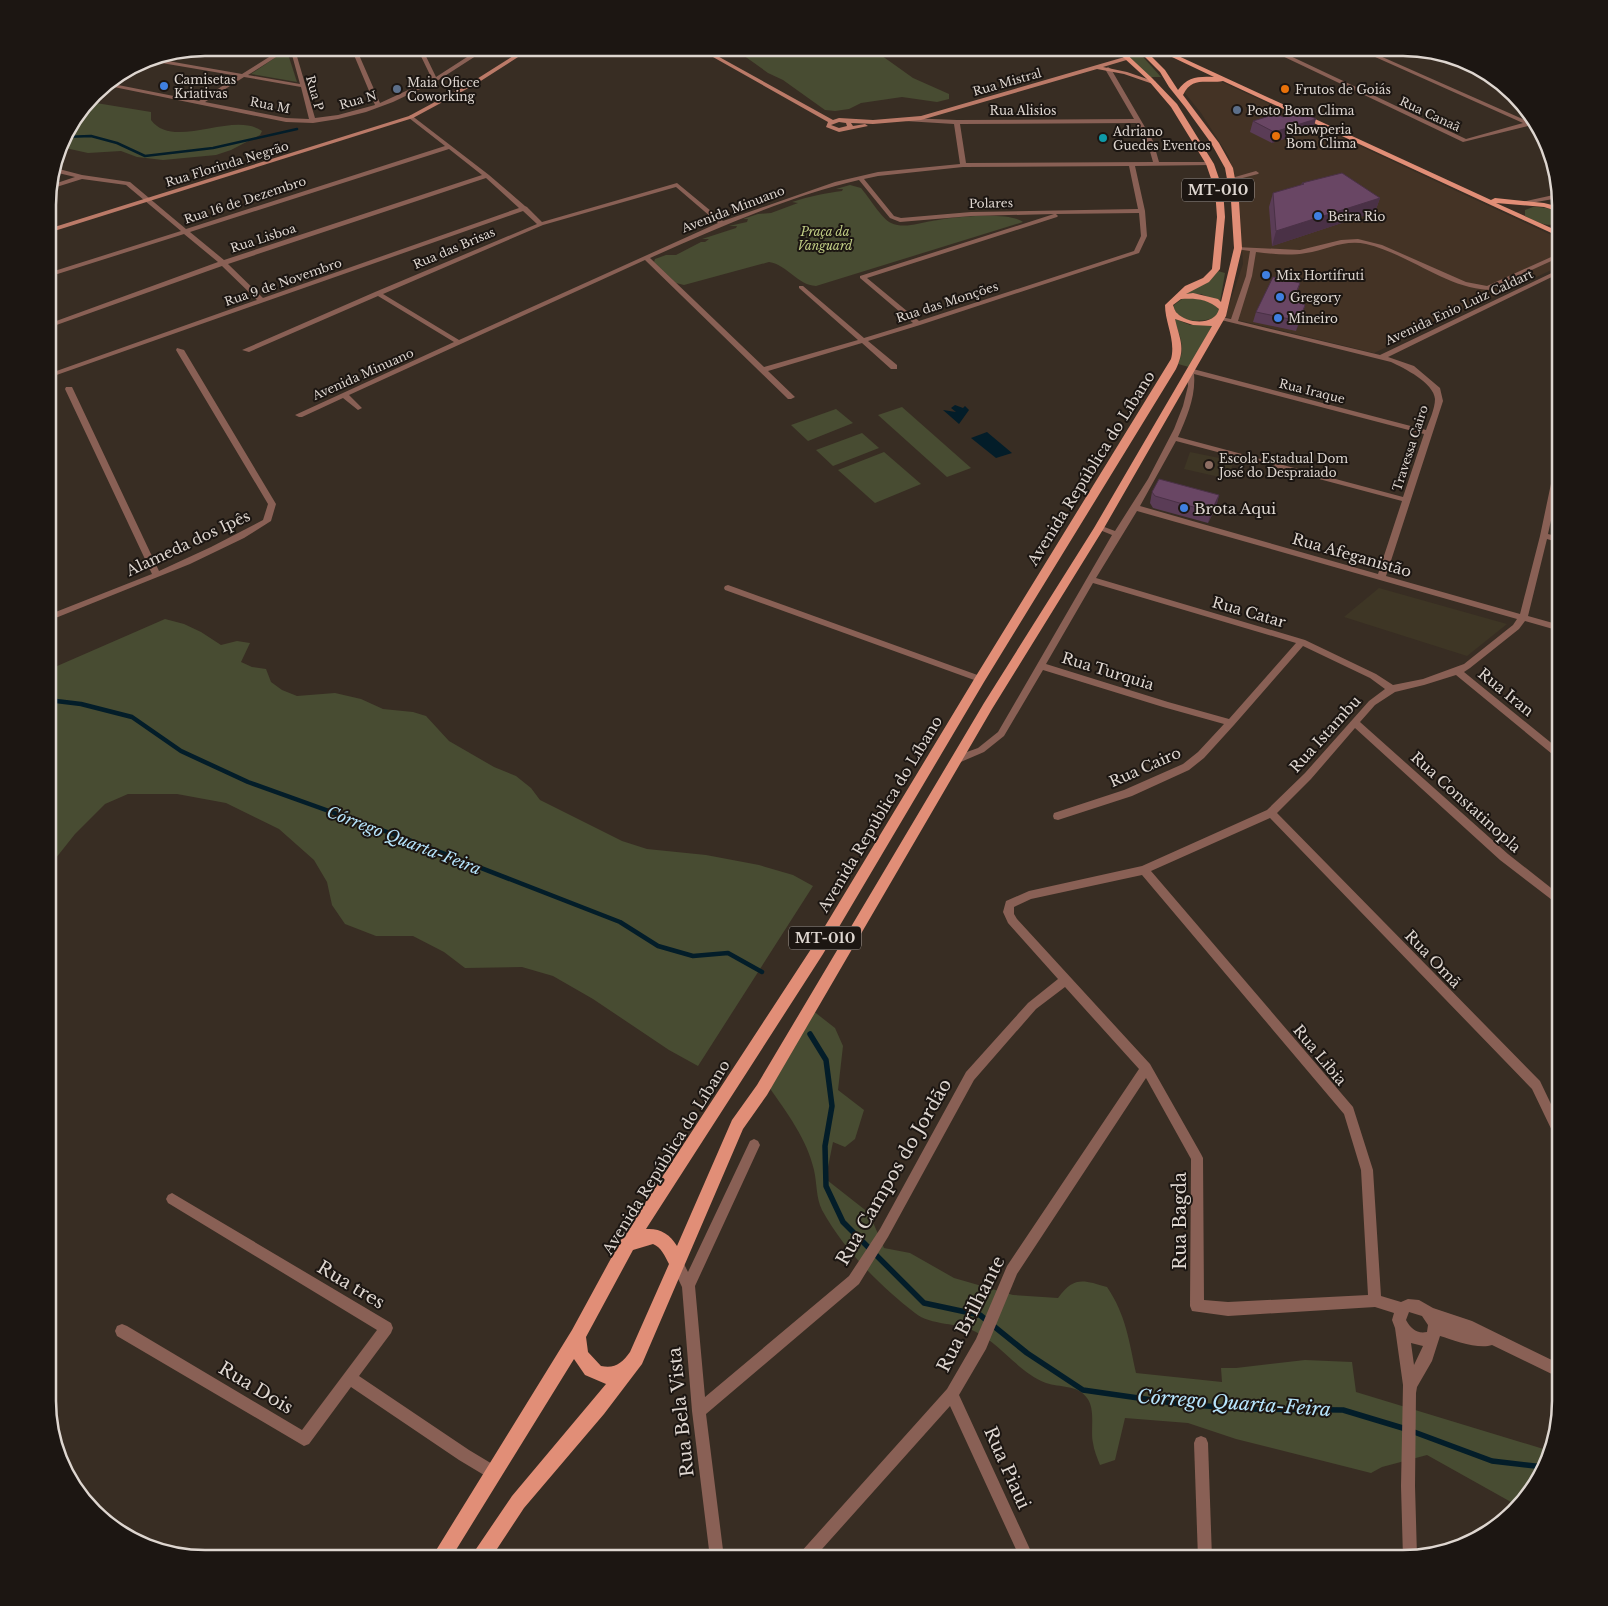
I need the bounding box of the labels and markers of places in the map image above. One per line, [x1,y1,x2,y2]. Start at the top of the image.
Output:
place label: Camisetas Kriativas [174,72,236,101]
place label: Maia Oficce Coworking [407,75,480,104]
marker: Camisetas Kriativas [158,80,170,92]
place label: Frutos de Goiás [1295,82,1391,97]
marker: Maia Oficce Coworking [391,83,403,95]
marker: Frutos de Goiás [1279,83,1291,95]
place label: Posto Bom Clima [1247,103,1355,118]
marker: Posto Bom Clima [1231,104,1243,116]
place label: Showperia Bom Clima [1286,122,1357,151]
place label: Adriano Guedes Eventos [1112,124,1211,153]
marker: Showperia Bom Clima [1270,130,1282,142]
marker: Adriano Guedes Eventos [1097,132,1109,144]
place label: Beira Rio [1328,209,1385,224]
marker: Beira Rio [1312,210,1324,222]
place label: Mix Hortifruti [1276,268,1364,283]
marker: Mix Hortifruti [1260,269,1272,281]
place label: Gregory [1290,290,1342,305]
marker: Gregory [1274,291,1286,303]
place label: Mineiro [1288,311,1338,326]
marker: Mineiro [1272,312,1284,324]
place label: Escola Estadual Dom José do Despraiado [1217,451,1348,480]
marker: Escola Estadual Dom José do Despraiado [1203,459,1215,471]
place label: Brota Aqui [1194,499,1276,518]
marker: Brota Aqui [1178,502,1190,514]

